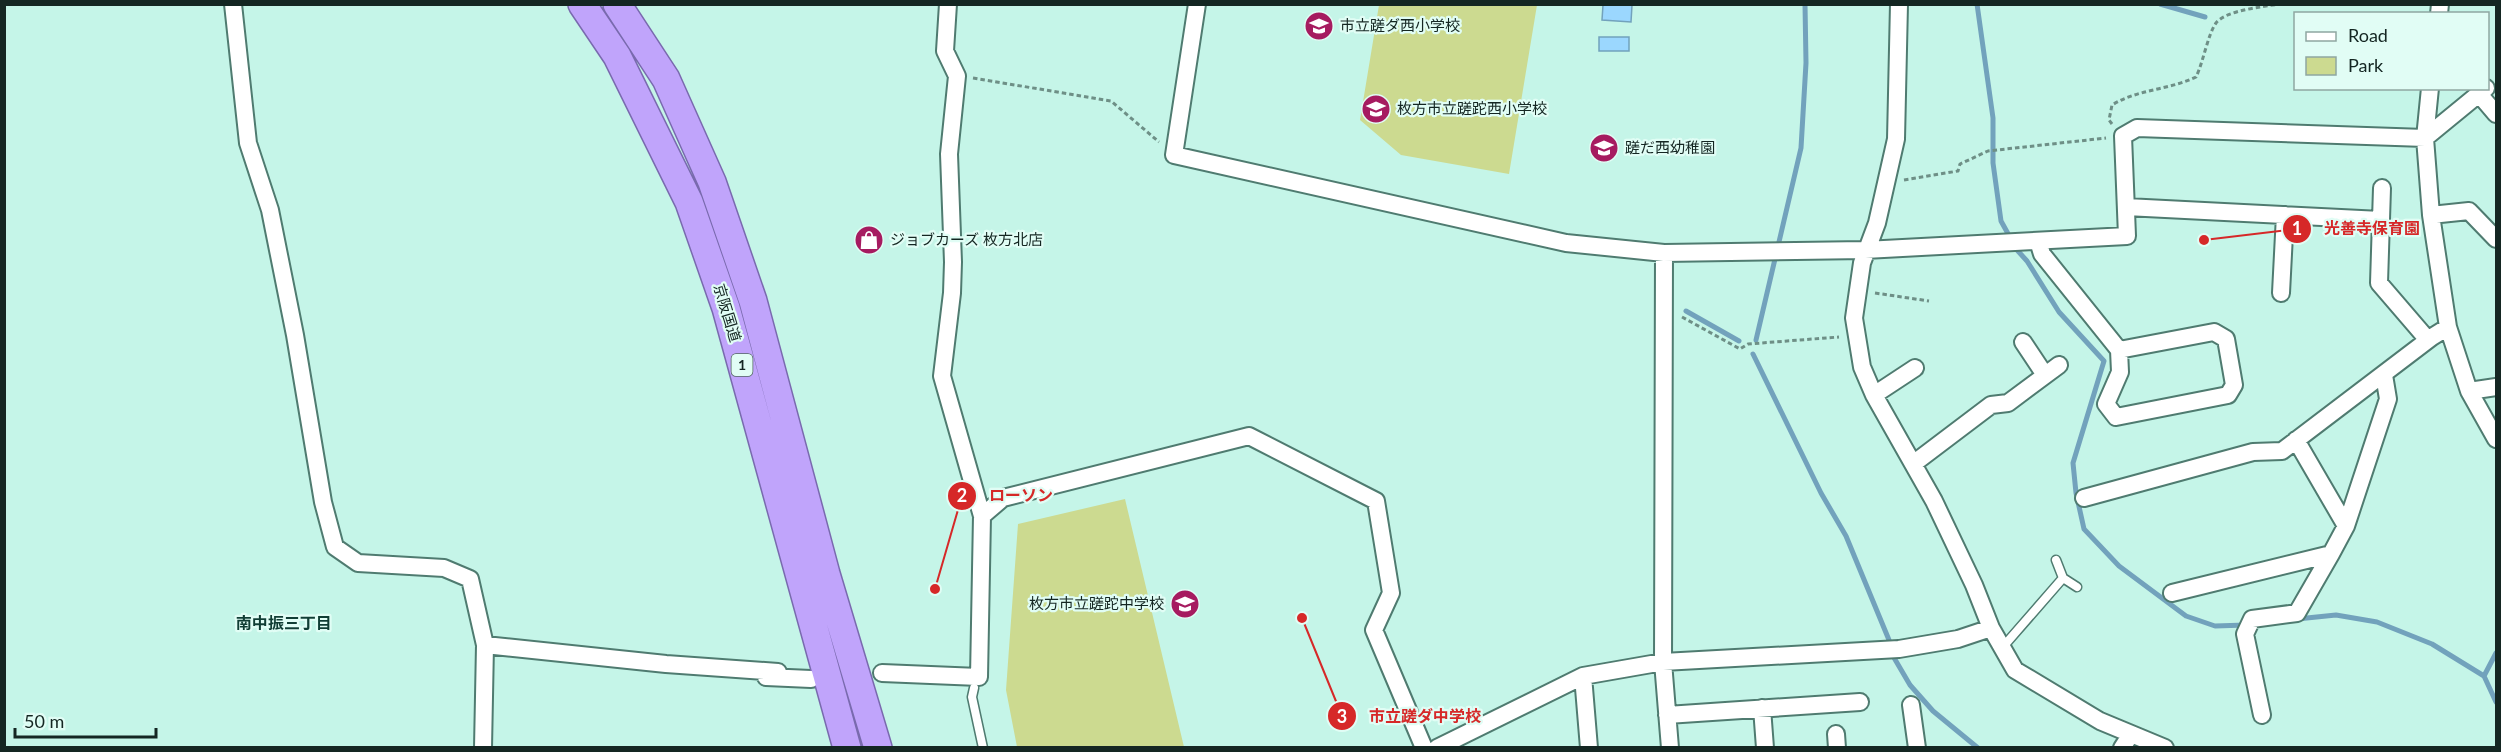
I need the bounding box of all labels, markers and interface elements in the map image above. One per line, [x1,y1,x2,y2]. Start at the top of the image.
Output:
school or university icon: 市立蹉ダ西小学校 [1303,10,1335,42]
legend [2294,12,2489,90]
place label: 市立蹉ダ西小学校 [1340,16,1460,34]
text: Road [2348,24,2388,46]
text: Park [2348,54,2384,76]
school or university icon: 枚方市立蹉跎西小学校 [1360,93,1392,125]
place label: 枚方市立蹉跎西小学校 [1397,99,1547,117]
school or university icon: 蹉だ西幼稚園 [1588,132,1620,164]
place label: 蹉だ西幼稚園 [1625,138,1715,156]
callout: 光善寺保育園 [2282,212,2432,246]
text: 1 [2292,217,2302,239]
text: 光善寺保育園 [2324,218,2420,237]
shop icon: ジョブカーズ 枚方北店 [853,224,885,256]
place label: ジョブカーズ 枚方北店 [890,230,1043,248]
street label: 京阪国道 [711,281,745,344]
road number: 1 [732,354,752,376]
callout: ローソン [947,479,1065,513]
text: 2 [957,484,967,506]
text: ローソン [989,485,1053,504]
school or university icon: 枚方市立蹉跎中学校 [1169,588,1201,620]
place label: 枚方市立蹉跎中学校 [1029,594,1164,612]
district label: 南中振三丁目 [236,613,332,632]
callout: 市立蹉ダ中学校 [1327,699,1493,733]
scale bar [15,701,156,739]
text: 3 [1337,705,1347,727]
text: 市立蹉ダ中学校 [1369,706,1481,725]
text: 50 m [24,710,64,732]

